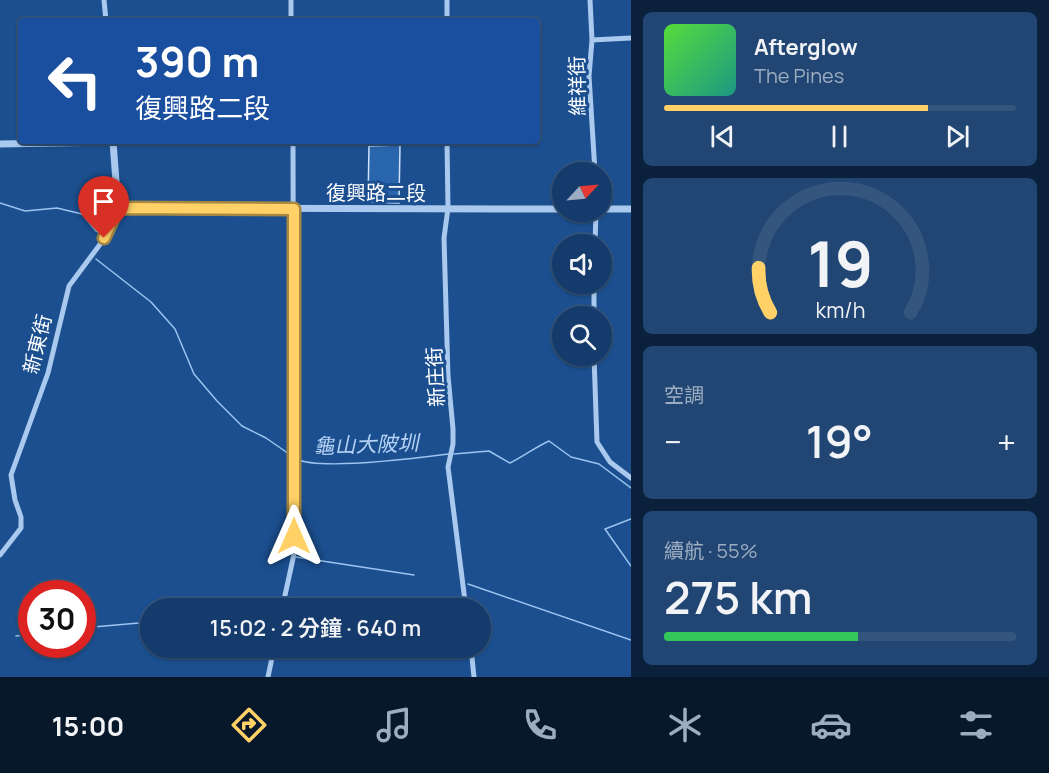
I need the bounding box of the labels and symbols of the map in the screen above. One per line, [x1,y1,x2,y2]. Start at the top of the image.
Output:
street label: 維祥街 [563,56,591,116]
north arrow [552,162,612,222]
pin [78,176,129,238]
street label: 復興路二段 [326,179,426,206]
street label: 新東街 [17,312,57,376]
street label: 新庄街 [420,346,450,408]
water label: 龜山大陂圳 [313,428,422,460]
position arrow [262,504,326,568]
speed limit sign: 30 [18,580,96,658]

